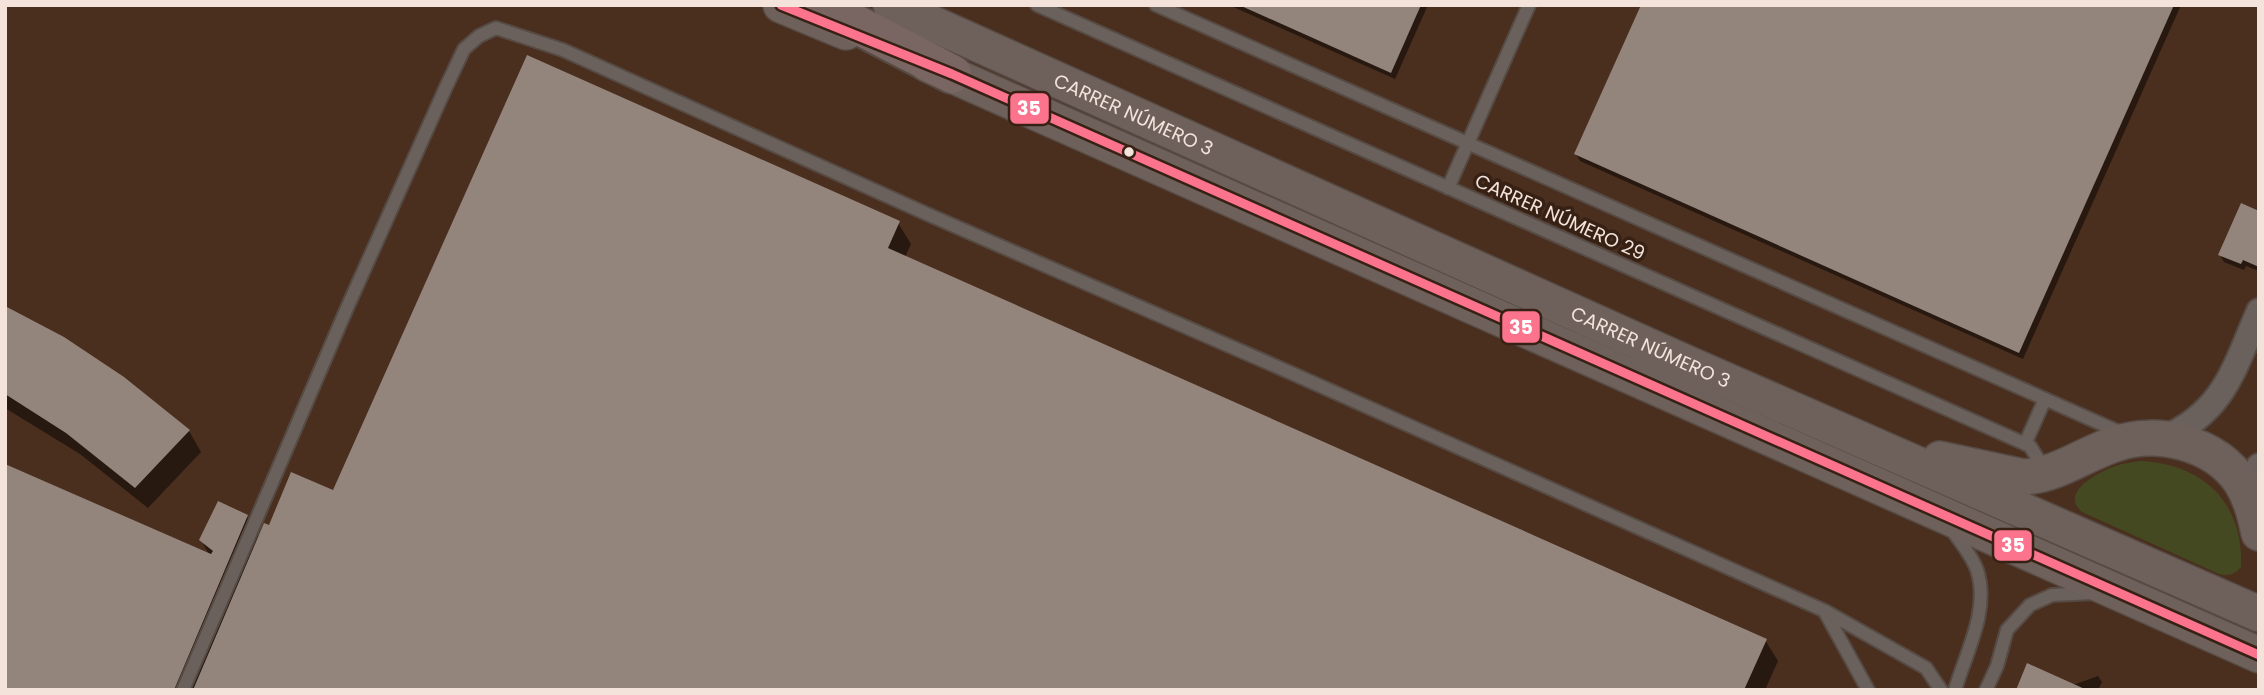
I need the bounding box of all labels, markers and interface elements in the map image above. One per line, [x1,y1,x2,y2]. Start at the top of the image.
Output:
street label: CARRER NÚMERO 3 [1050,67,1218,162]
line badge: 35 [1009,92,1050,125]
text: 35 [1017,95,1041,122]
unlabelled marker [1122,145,1136,159]
street label: CARRER NÚMERO 29 [1471,167,1649,267]
street label: CARRER NÚMERO 3 [1567,299,1735,394]
line badge: 35 [1501,310,1541,344]
text: 35 [1509,314,1533,341]
line badge: 35 [1993,529,2033,562]
text: 35 [2001,532,2025,559]

